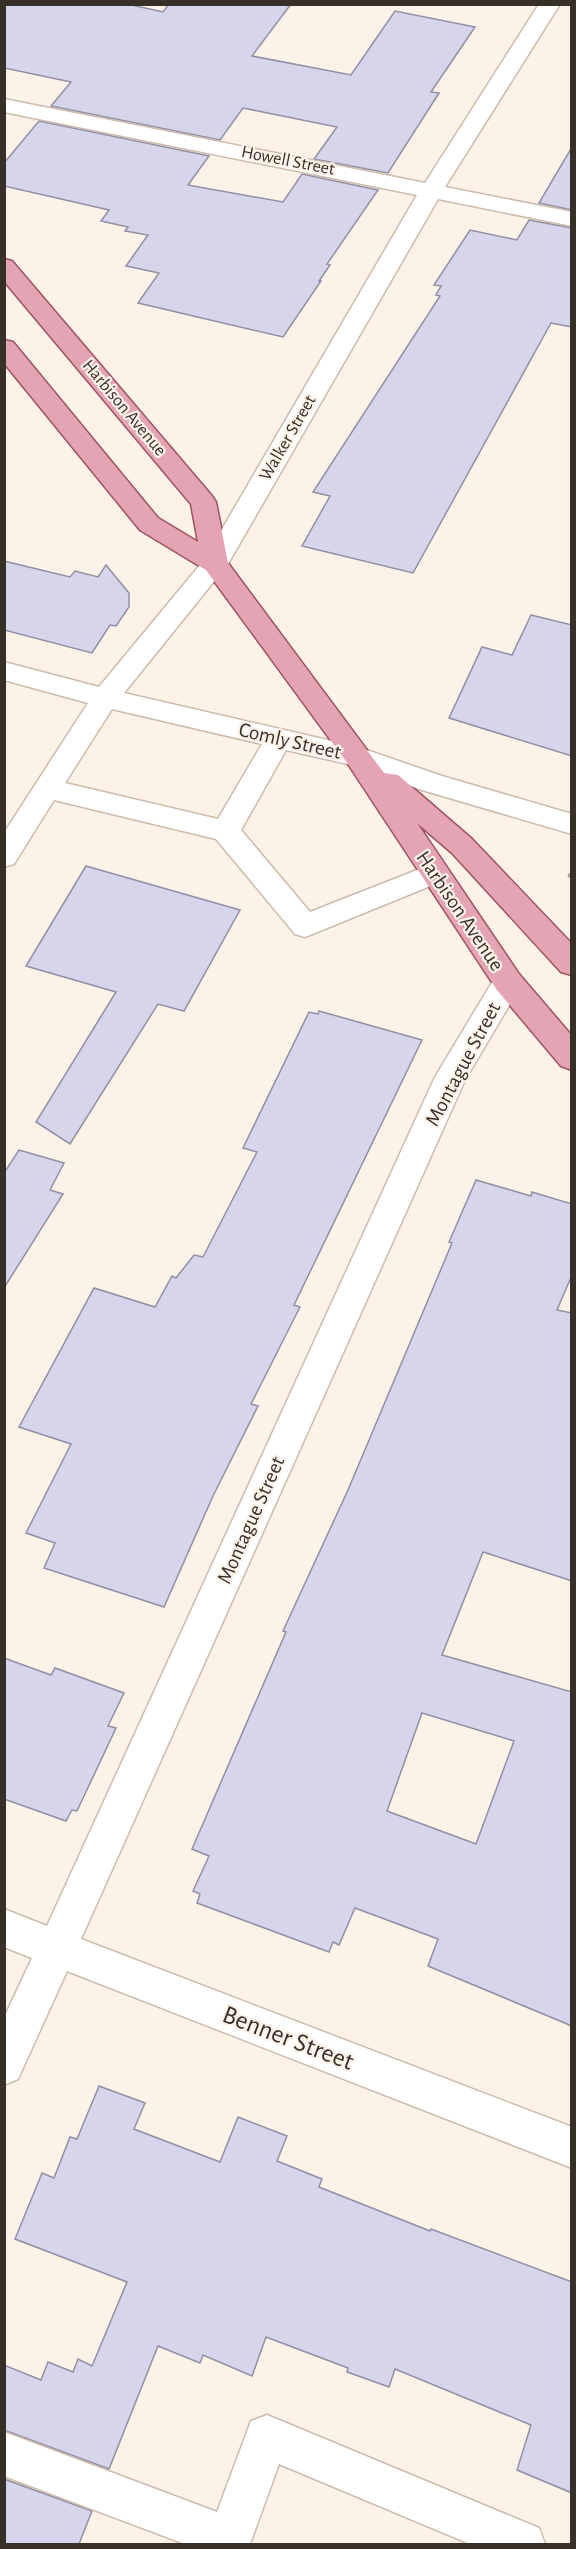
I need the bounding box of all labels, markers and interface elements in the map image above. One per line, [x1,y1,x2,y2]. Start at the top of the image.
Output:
street label: Howell Street [240,143,337,179]
street label: Harbison Avenue [79,356,169,460]
street label: Walker Street [256,392,320,484]
street label: Comly Street [237,719,344,763]
street label: Harbison Avenue [412,847,508,975]
street label: Montague Street [422,998,505,1129]
street label: Montague Street [214,1453,289,1587]
street label: Benner Street [219,2001,357,2075]

